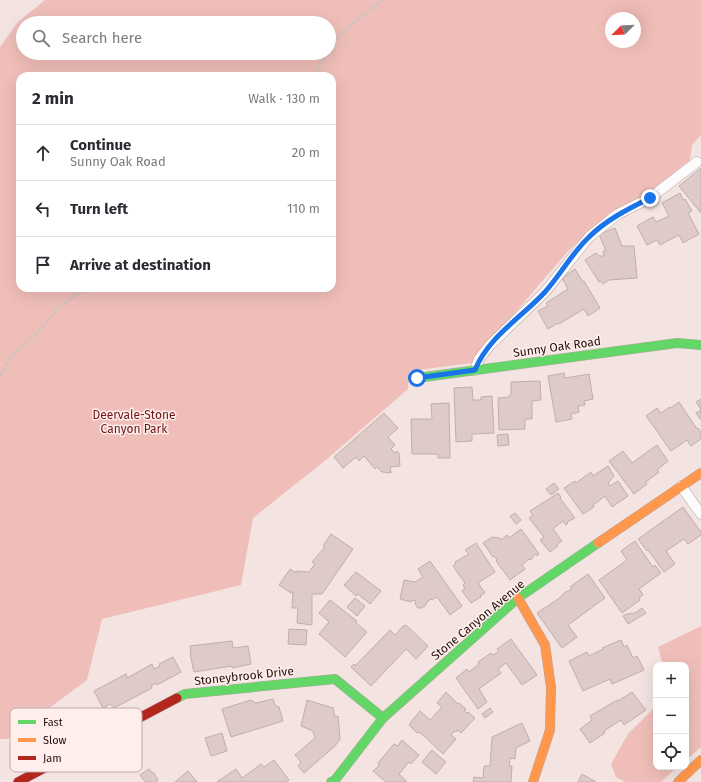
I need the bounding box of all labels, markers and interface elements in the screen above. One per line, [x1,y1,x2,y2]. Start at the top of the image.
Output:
north arrow [605,12,641,48]
search box [16,16,336,60]
icon: search [30,27,52,49]
text: Search here [62,29,142,47]
text: 2 min [32,88,74,109]
text: Walk · 130 m [248,91,320,106]
text: Continue [70,136,131,154]
icon: ahead [32,142,54,164]
text: 20 m [292,145,320,160]
text: Sunny Oak Road [70,154,166,169]
route end [641,189,659,207]
icon: left [32,198,54,220]
text: Turn left [70,200,128,218]
text: 110 m [287,201,320,216]
icon: arrive [32,254,54,276]
text: Arrive at destination [70,256,211,274]
street label: Sunny Oak Road [512,334,602,360]
route start [408,369,426,387]
park label: Deervale-Stone Canyon Park [92,408,176,436]
street label: Stone Canyon Avenue [429,577,527,663]
map controls [653,662,689,770]
button: + [653,662,689,698]
street label: Stoneybrook Drive [194,664,294,688]
button: − [653,698,689,734]
legend [10,708,142,772]
text: Fast [43,716,63,729]
text: Slow [43,734,67,747]
button: locate [653,734,689,770]
text: Jam [43,752,62,765]

